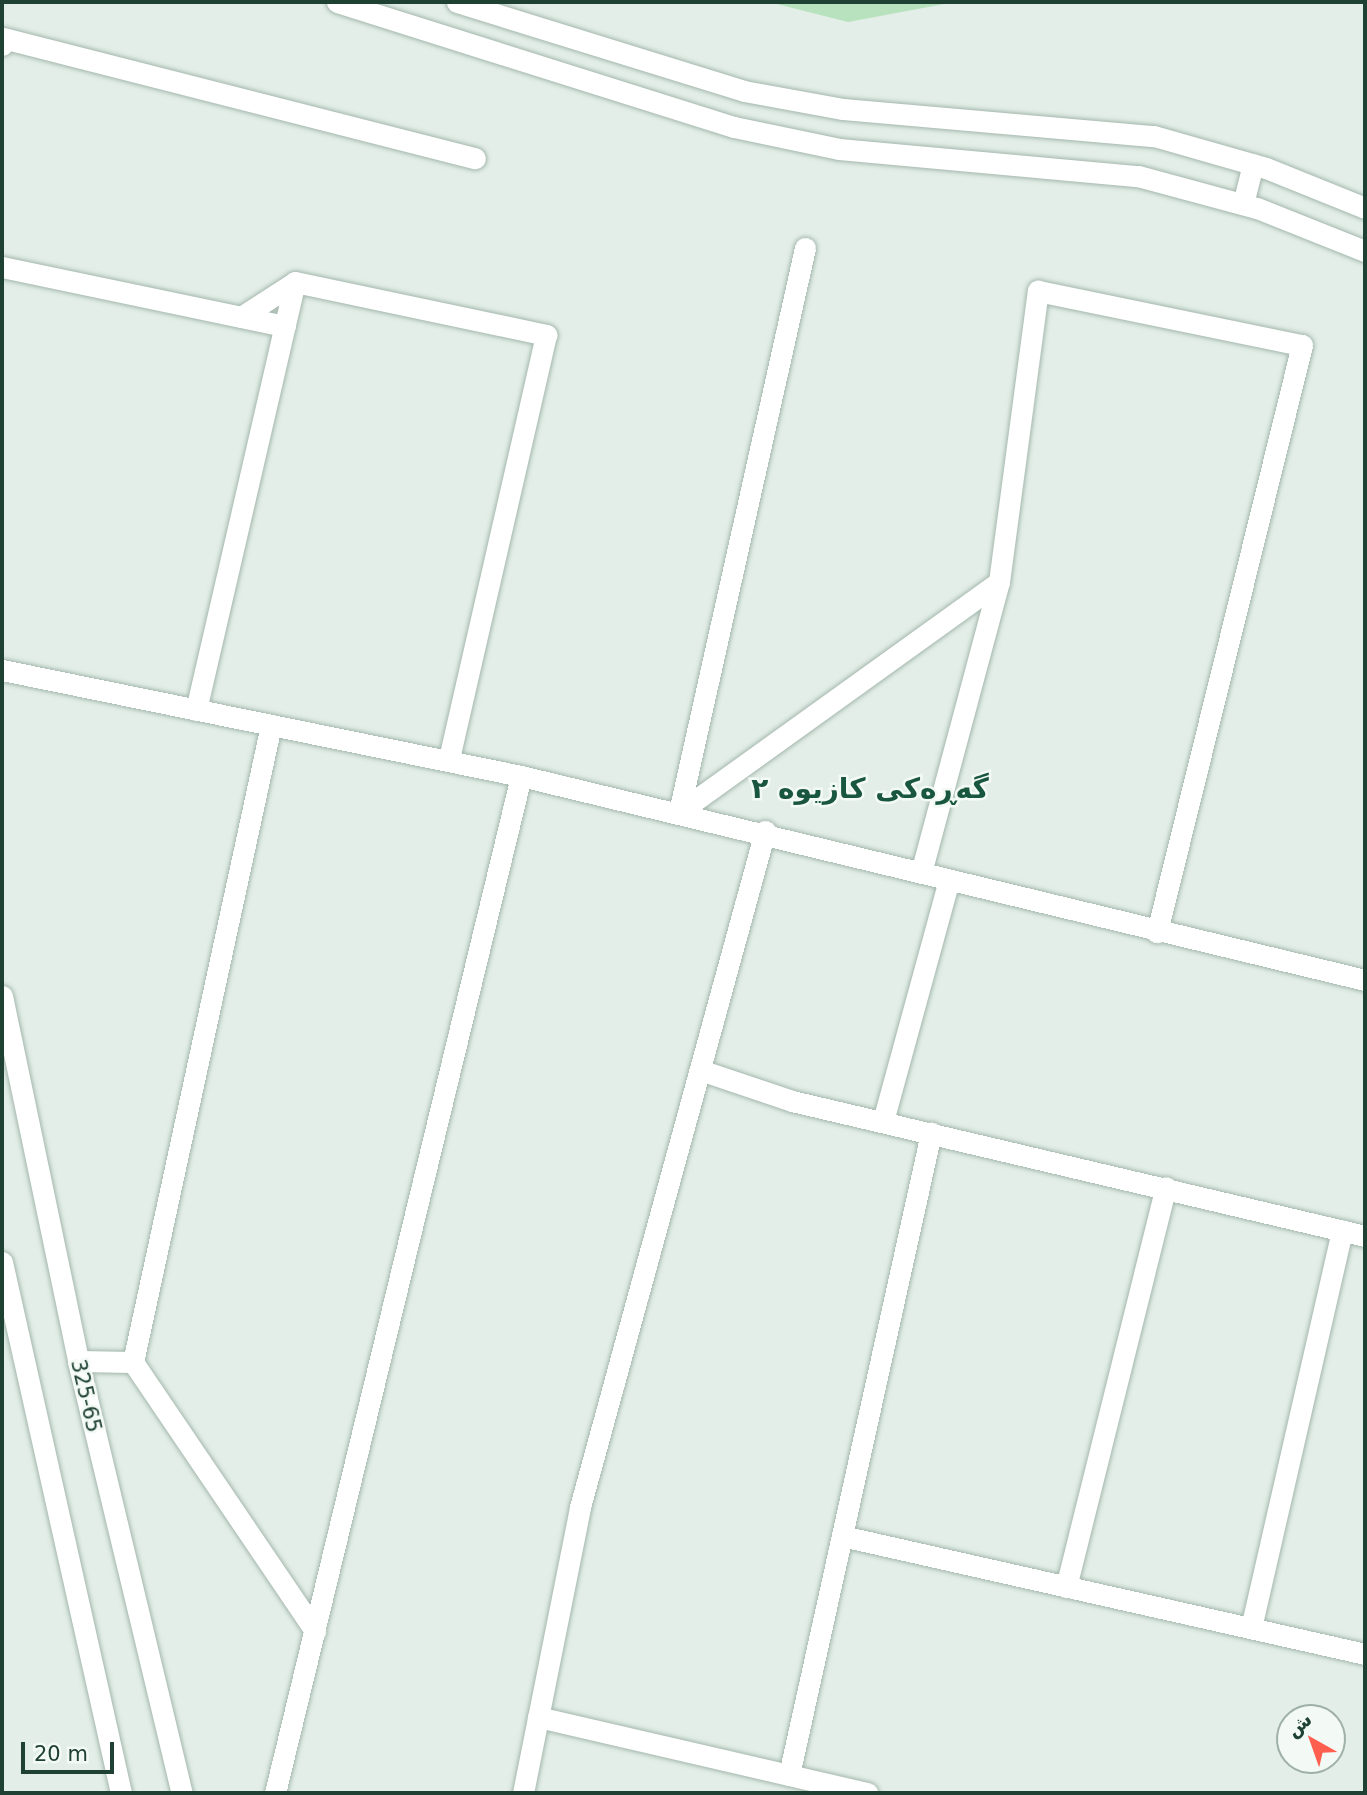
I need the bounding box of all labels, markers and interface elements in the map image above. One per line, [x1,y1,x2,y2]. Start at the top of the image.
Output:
district label: گەڕەکی کازیوە ٢ [751,772,989,806]
street label: 325-65 [65,1357,107,1435]
north arrow [1276,1704,1346,1774]
text: ش [1282,1708,1316,1741]
scale bar [24,1728,117,1772]
text: 20 m [34,1742,88,1766]

